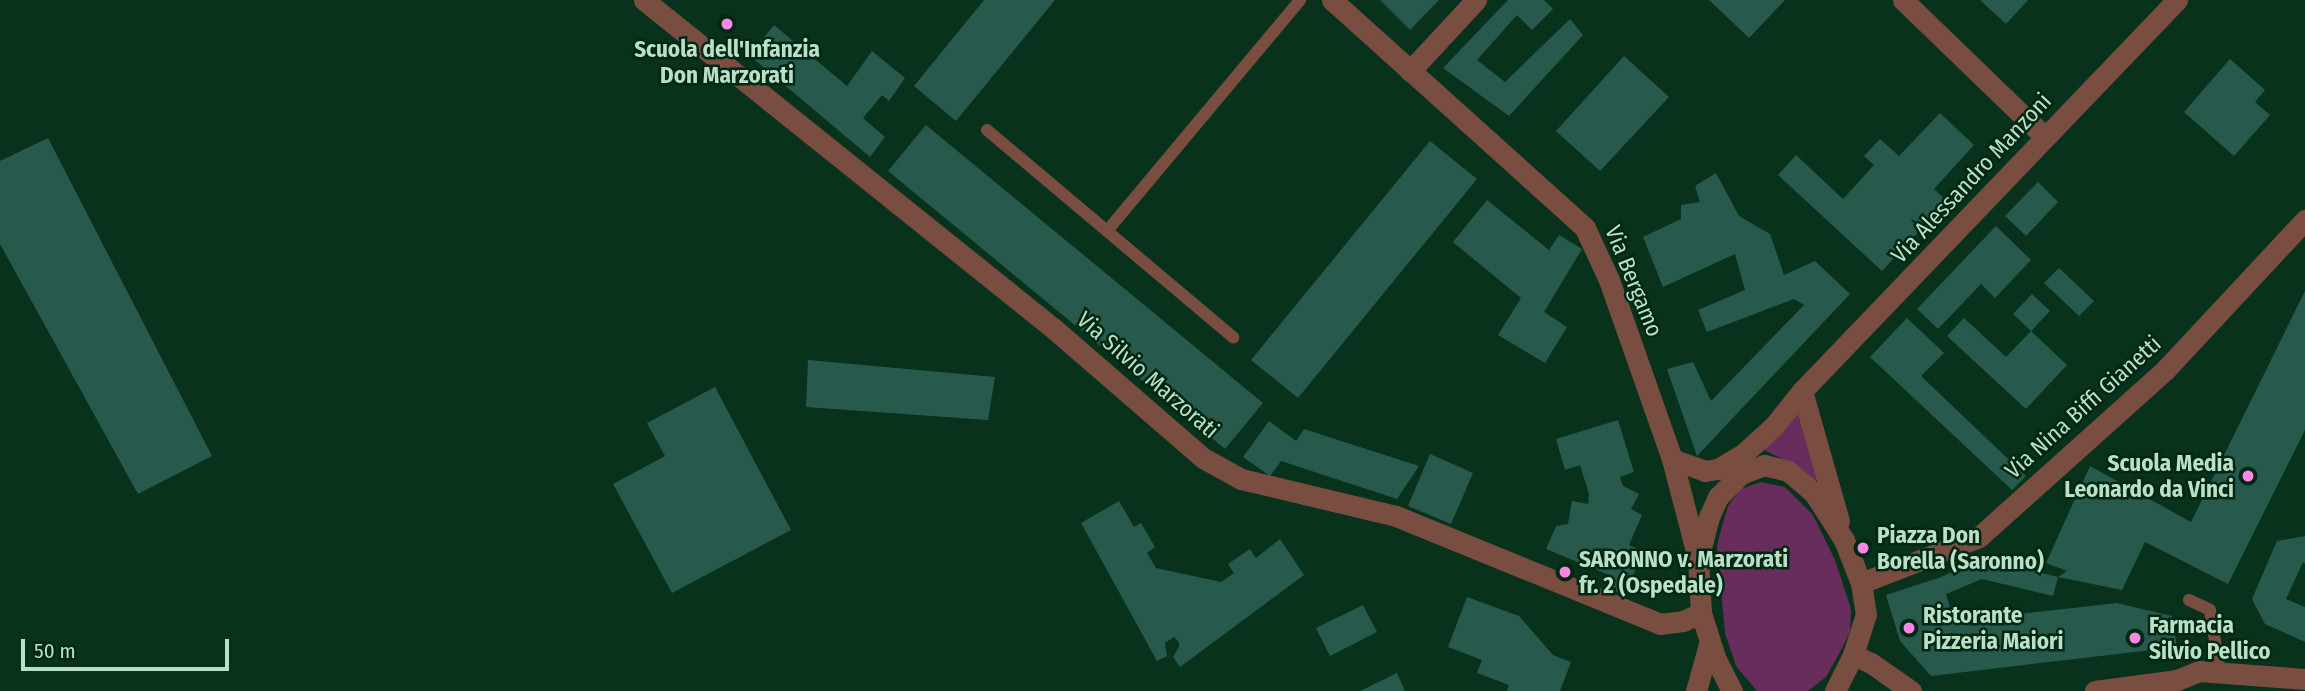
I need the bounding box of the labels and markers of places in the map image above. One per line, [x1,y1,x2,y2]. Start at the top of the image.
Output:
marker: Scuola dell'Infanzia Don Marzorati [719,16,735,32]
place label: Scuola dell'Infanzia Don Marzorati [634,35,820,89]
place label: Scuola Media Leonardo da Vinci [2064,449,2234,503]
marker: Scuola Media Leonardo da Vinci [2240,468,2256,484]
place label: Piazza Don Borella (Saronno) [1877,521,2044,575]
marker: Piazza Don Borella (Saronno) [1855,540,1871,556]
place label: SARONNO v. Marzorati fr. 2 (Ospedale) [1579,545,1788,599]
marker: SARONNO v. Marzorati fr. 2 (Ospedale) [1557,564,1573,580]
place label: Ristorante Pizzeria Maiori [1923,601,2063,655]
place label: Farmacia Silvio Pellico [2149,611,2271,665]
marker: Ristorante Pizzeria Maiori [1901,620,1917,636]
marker: Farmacia Silvio Pellico [2127,630,2143,646]

